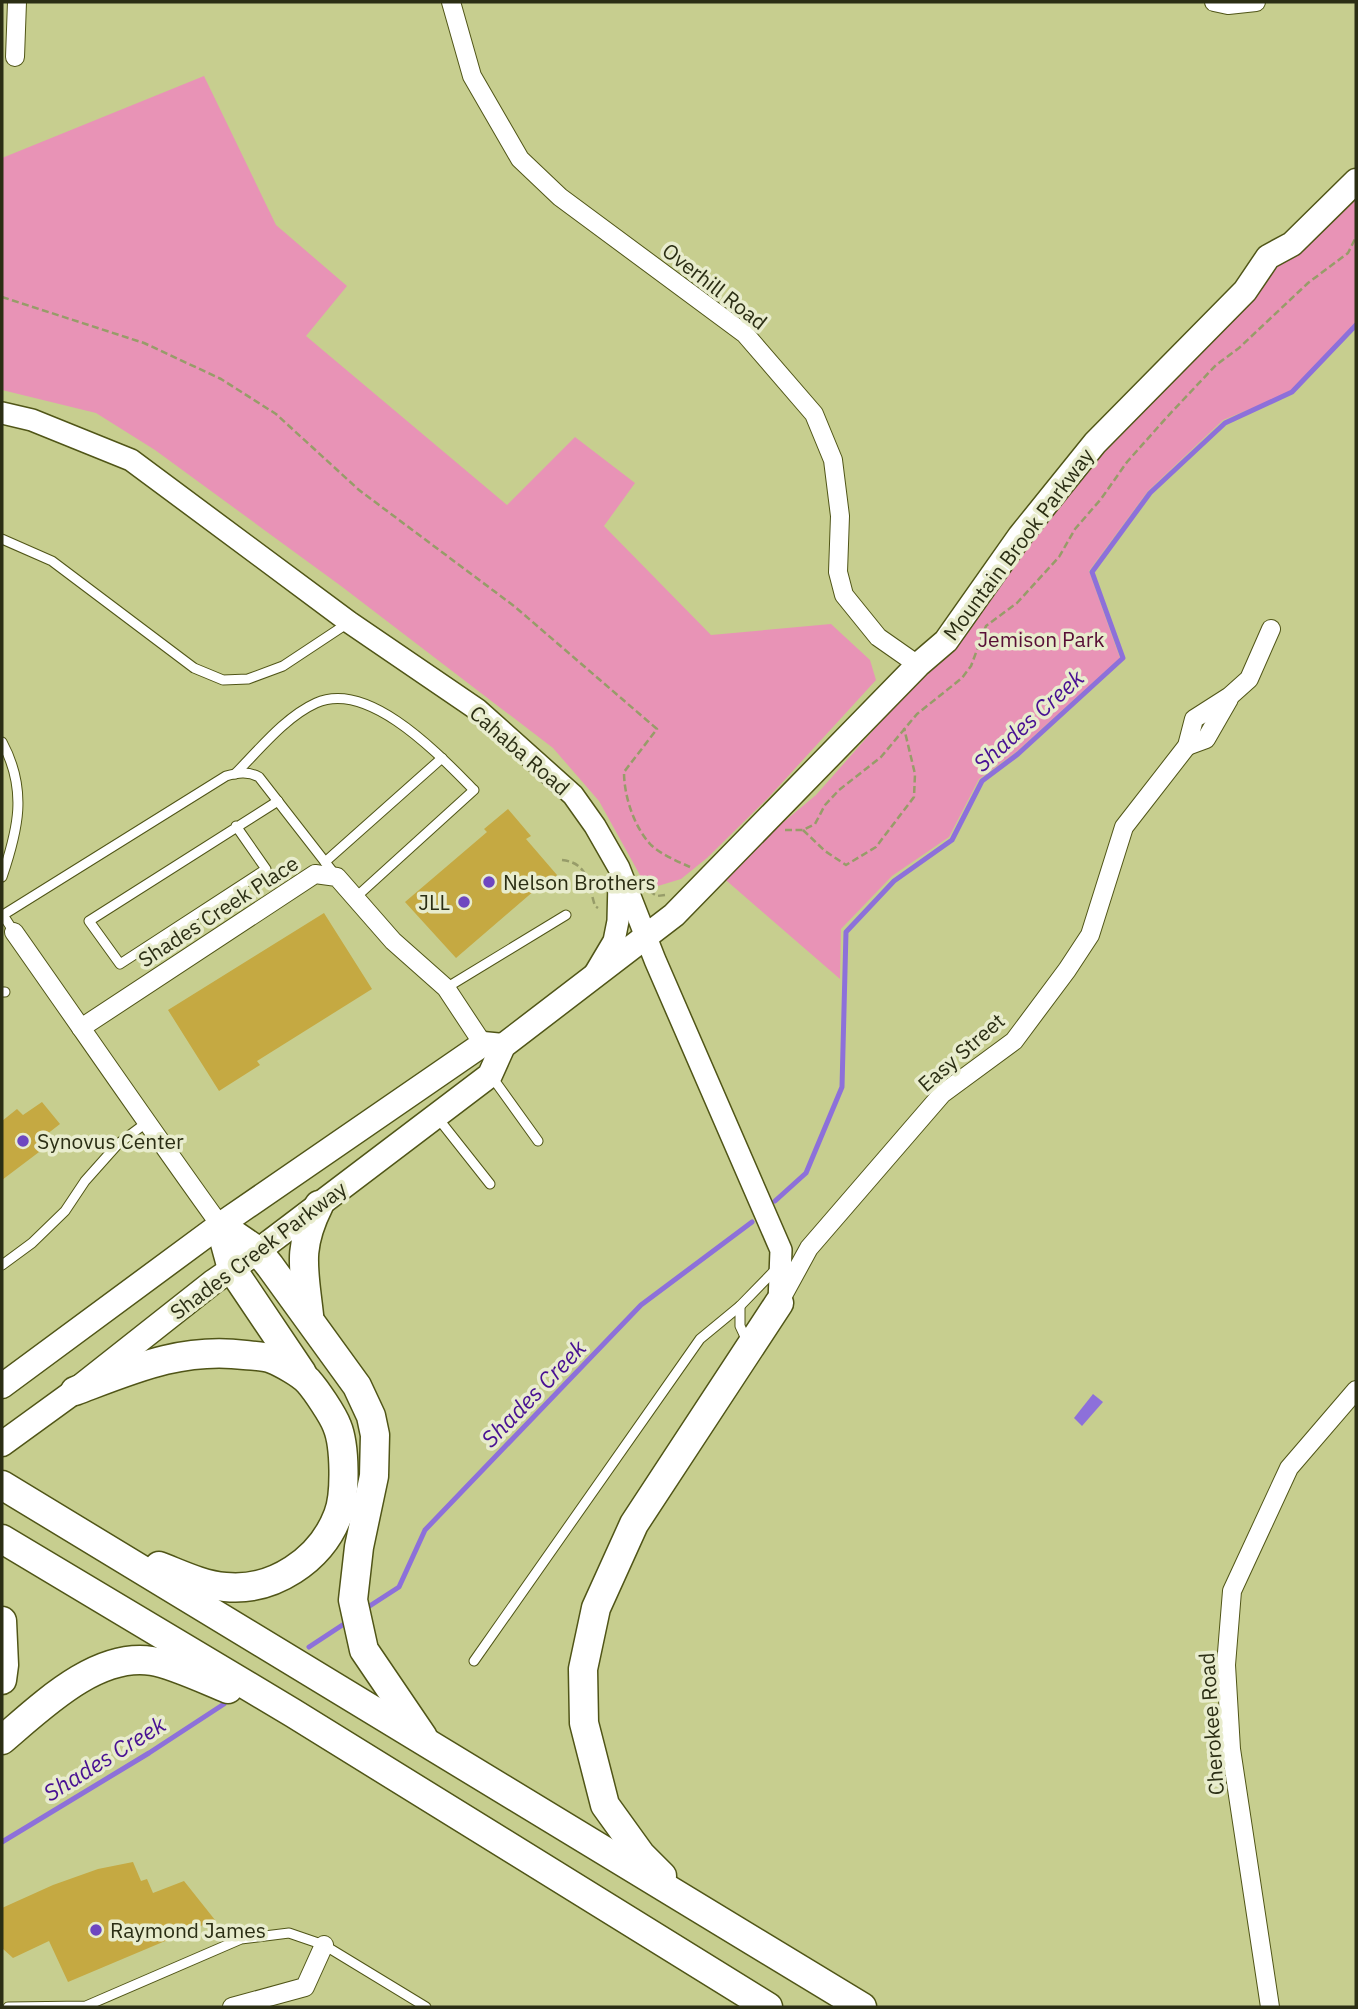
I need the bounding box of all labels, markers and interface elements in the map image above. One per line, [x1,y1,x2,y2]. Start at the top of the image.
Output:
street label: Overhill Road [657,236,773,336]
street label: Mountain Brook Parkway [936,442,1100,646]
park label: Jemison Park [977,625,1105,653]
water label: Shades Creek [966,662,1090,778]
street label: Cahaba Road [464,699,576,801]
street label: Shades Creek Place [133,849,303,973]
place label: Nelson Brothers [503,868,656,896]
marker: Nelson Brothers [481,874,497,890]
place label: JLL [418,888,450,916]
marker: JLL [456,894,472,910]
street label: Easy Street [912,1007,1010,1097]
place label: Synovus Center [37,1127,184,1155]
marker: Synovus Center [15,1133,31,1149]
street label: Shades Creek Parkway [164,1174,352,1326]
water label: Shades Creek [474,1332,593,1453]
street label: Cherokee Road [1192,1652,1230,1796]
water label: Shades Creek [37,1708,172,1807]
place label: Raymond James [110,1916,266,1944]
marker: Raymond James [88,1922,104,1938]

